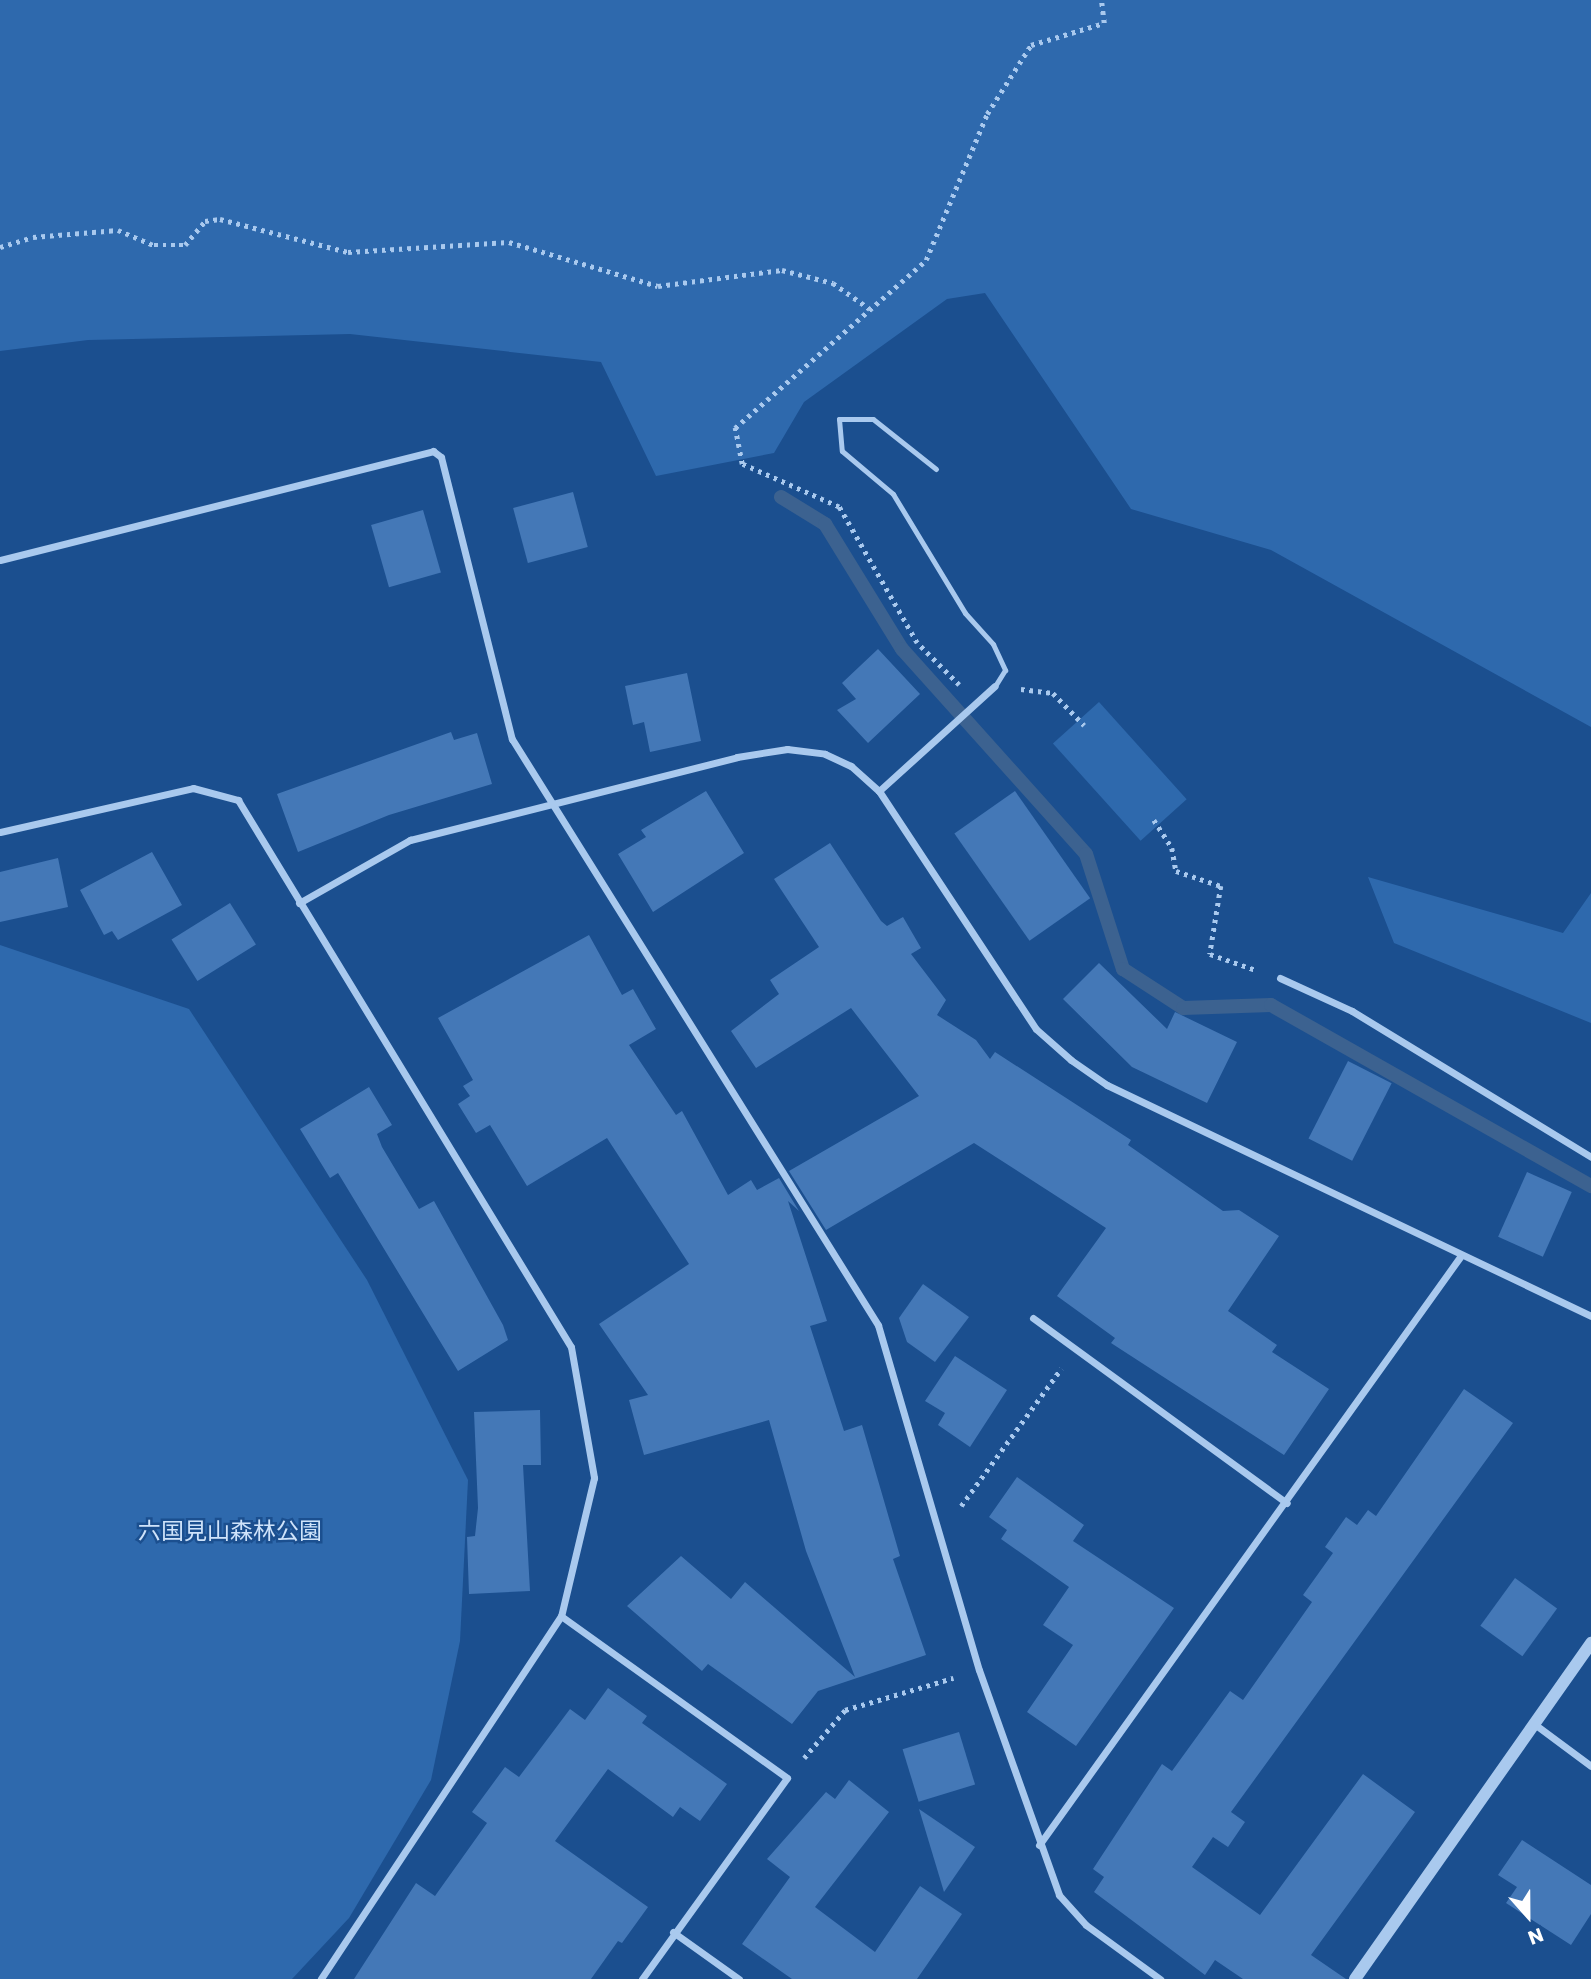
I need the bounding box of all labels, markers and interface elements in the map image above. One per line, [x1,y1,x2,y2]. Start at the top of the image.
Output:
park label: 六国見山森林公園 [138,1517,322,1545]
north arrow [1493,1881,1563,1951]
text: N [1524,1921,1547,1951]

